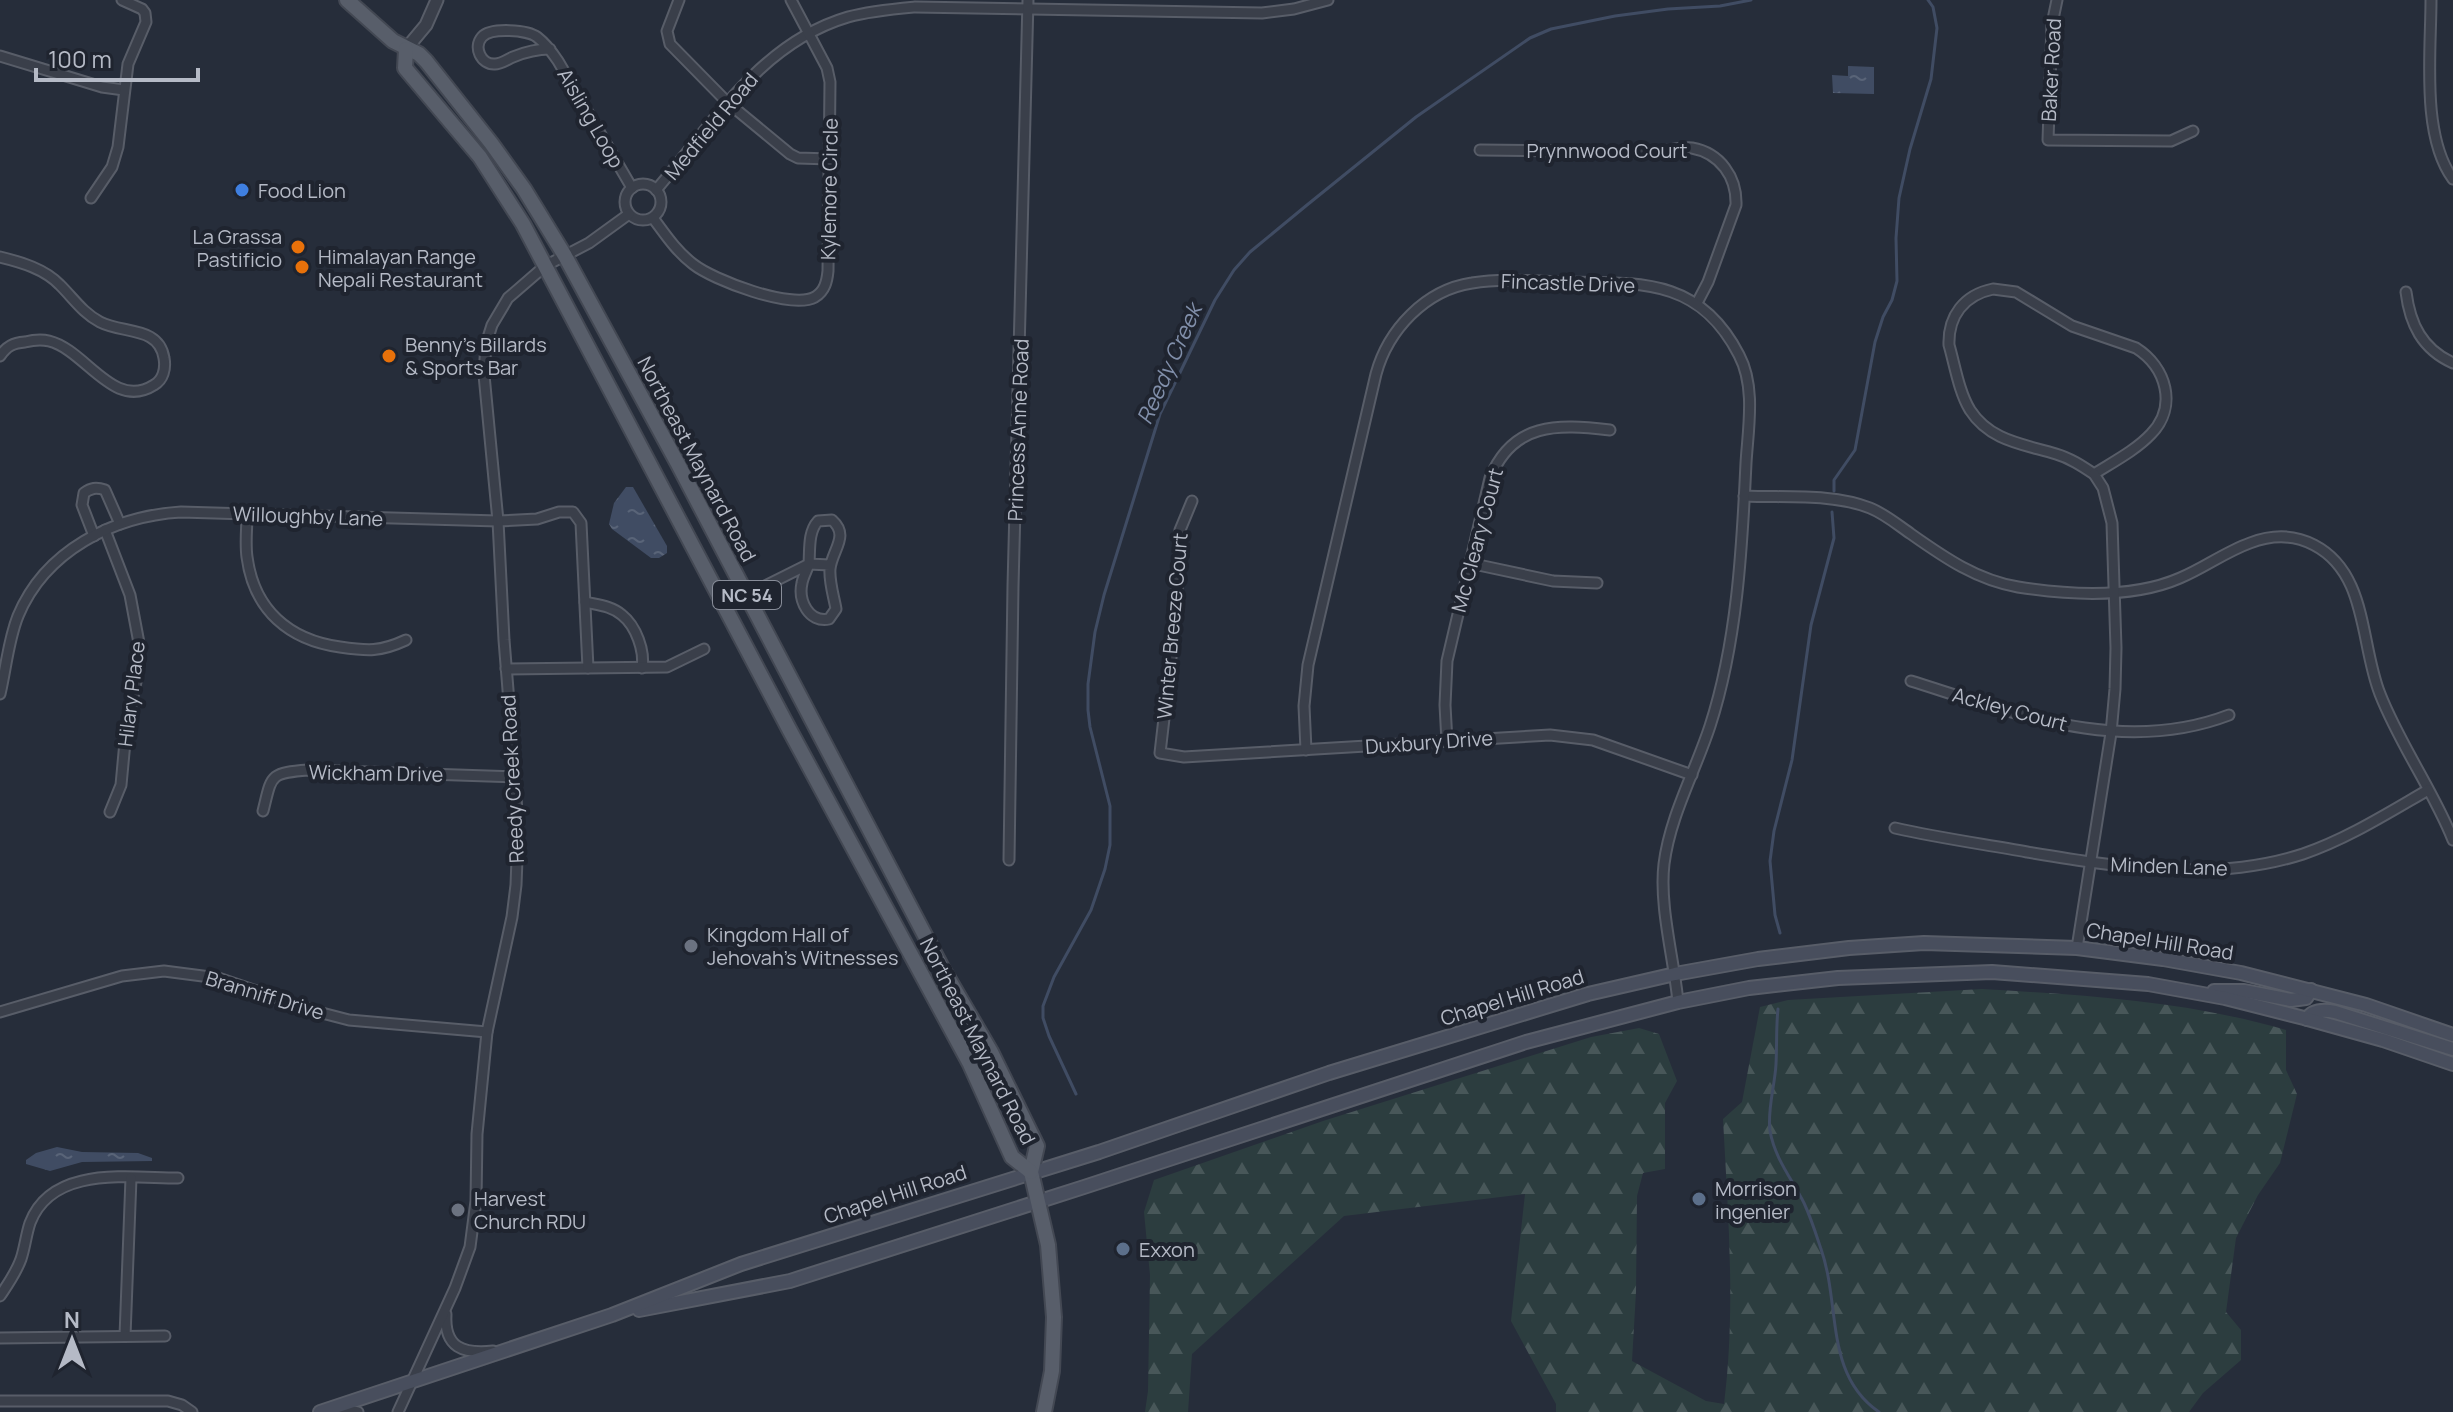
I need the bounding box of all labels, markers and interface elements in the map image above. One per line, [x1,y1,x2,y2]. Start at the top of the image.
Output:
street label: Baker Road [2035,18,2067,122]
scale bar [36,32,198,82]
text: 100 m [48,42,112,75]
street label: Aisling Loop [552,63,630,173]
street label: Medfield Road [658,67,764,185]
street label: Kylemore Circle [814,118,844,260]
street label: Prynnwood Court [1526,137,1688,164]
place label: Food Lion [258,177,346,204]
marker: Food Lion [233,181,251,199]
place label: La Grassa Pastificio [193,223,282,273]
marker: La Grassa Pastificio [289,238,307,256]
place label: Himalayan Range Nepali Restaurant [318,243,483,293]
marker: Himalayan Range Nepali Restaurant [293,258,311,276]
street label: Fincastle Drive [1500,267,1636,299]
water label: Reedy Creek [1129,296,1210,429]
place label: Benny's Billards & Sports Bar [405,331,547,381]
street label: Princess Anne Road [1001,338,1035,522]
marker: Benny's Billards & Sports Bar [380,347,398,365]
street label: Northeast Maynard Road [631,352,763,566]
street label: Mc Cleary Court [1445,465,1509,615]
street label: Willoughby Lane [232,500,384,532]
street label: Winter Breeze Court [1150,532,1194,720]
road number: NC 54 [713,581,781,609]
street label: Hilary Place [111,640,151,748]
street label: Ackley Court [1950,681,2070,737]
street label: Reedy Creek Road [494,694,530,864]
street label: Duxbury Drive [1364,724,1494,760]
street label: Wickham Drive [308,758,444,788]
street label: Minden Lane [2110,850,2228,882]
street label: Chapel Hill Road [2084,916,2236,966]
place label: Kingdom Hall of Jehovah’s Witnesses [707,921,898,971]
street label: Northeast Maynard Road [914,933,1042,1149]
marker: Kingdom Hall of Jehovah’s Witnesses [682,937,700,955]
street label: Chapel Hill Road [1437,962,1587,1032]
street label: Branniff Drive [202,964,328,1026]
street label: Chapel Hill Road [820,1158,970,1230]
place label: Morrison ingenier [1715,1175,1797,1225]
place label: Harvest Church RDU [474,1185,586,1235]
marker: Morrison ingenier [1690,1190,1708,1208]
marker: Harvest Church RDU [449,1201,467,1219]
place label: Exxon [1139,1236,1195,1263]
marker: Exxon [1114,1240,1132,1258]
north arrow [32,1300,112,1380]
text: N [64,1305,80,1335]

